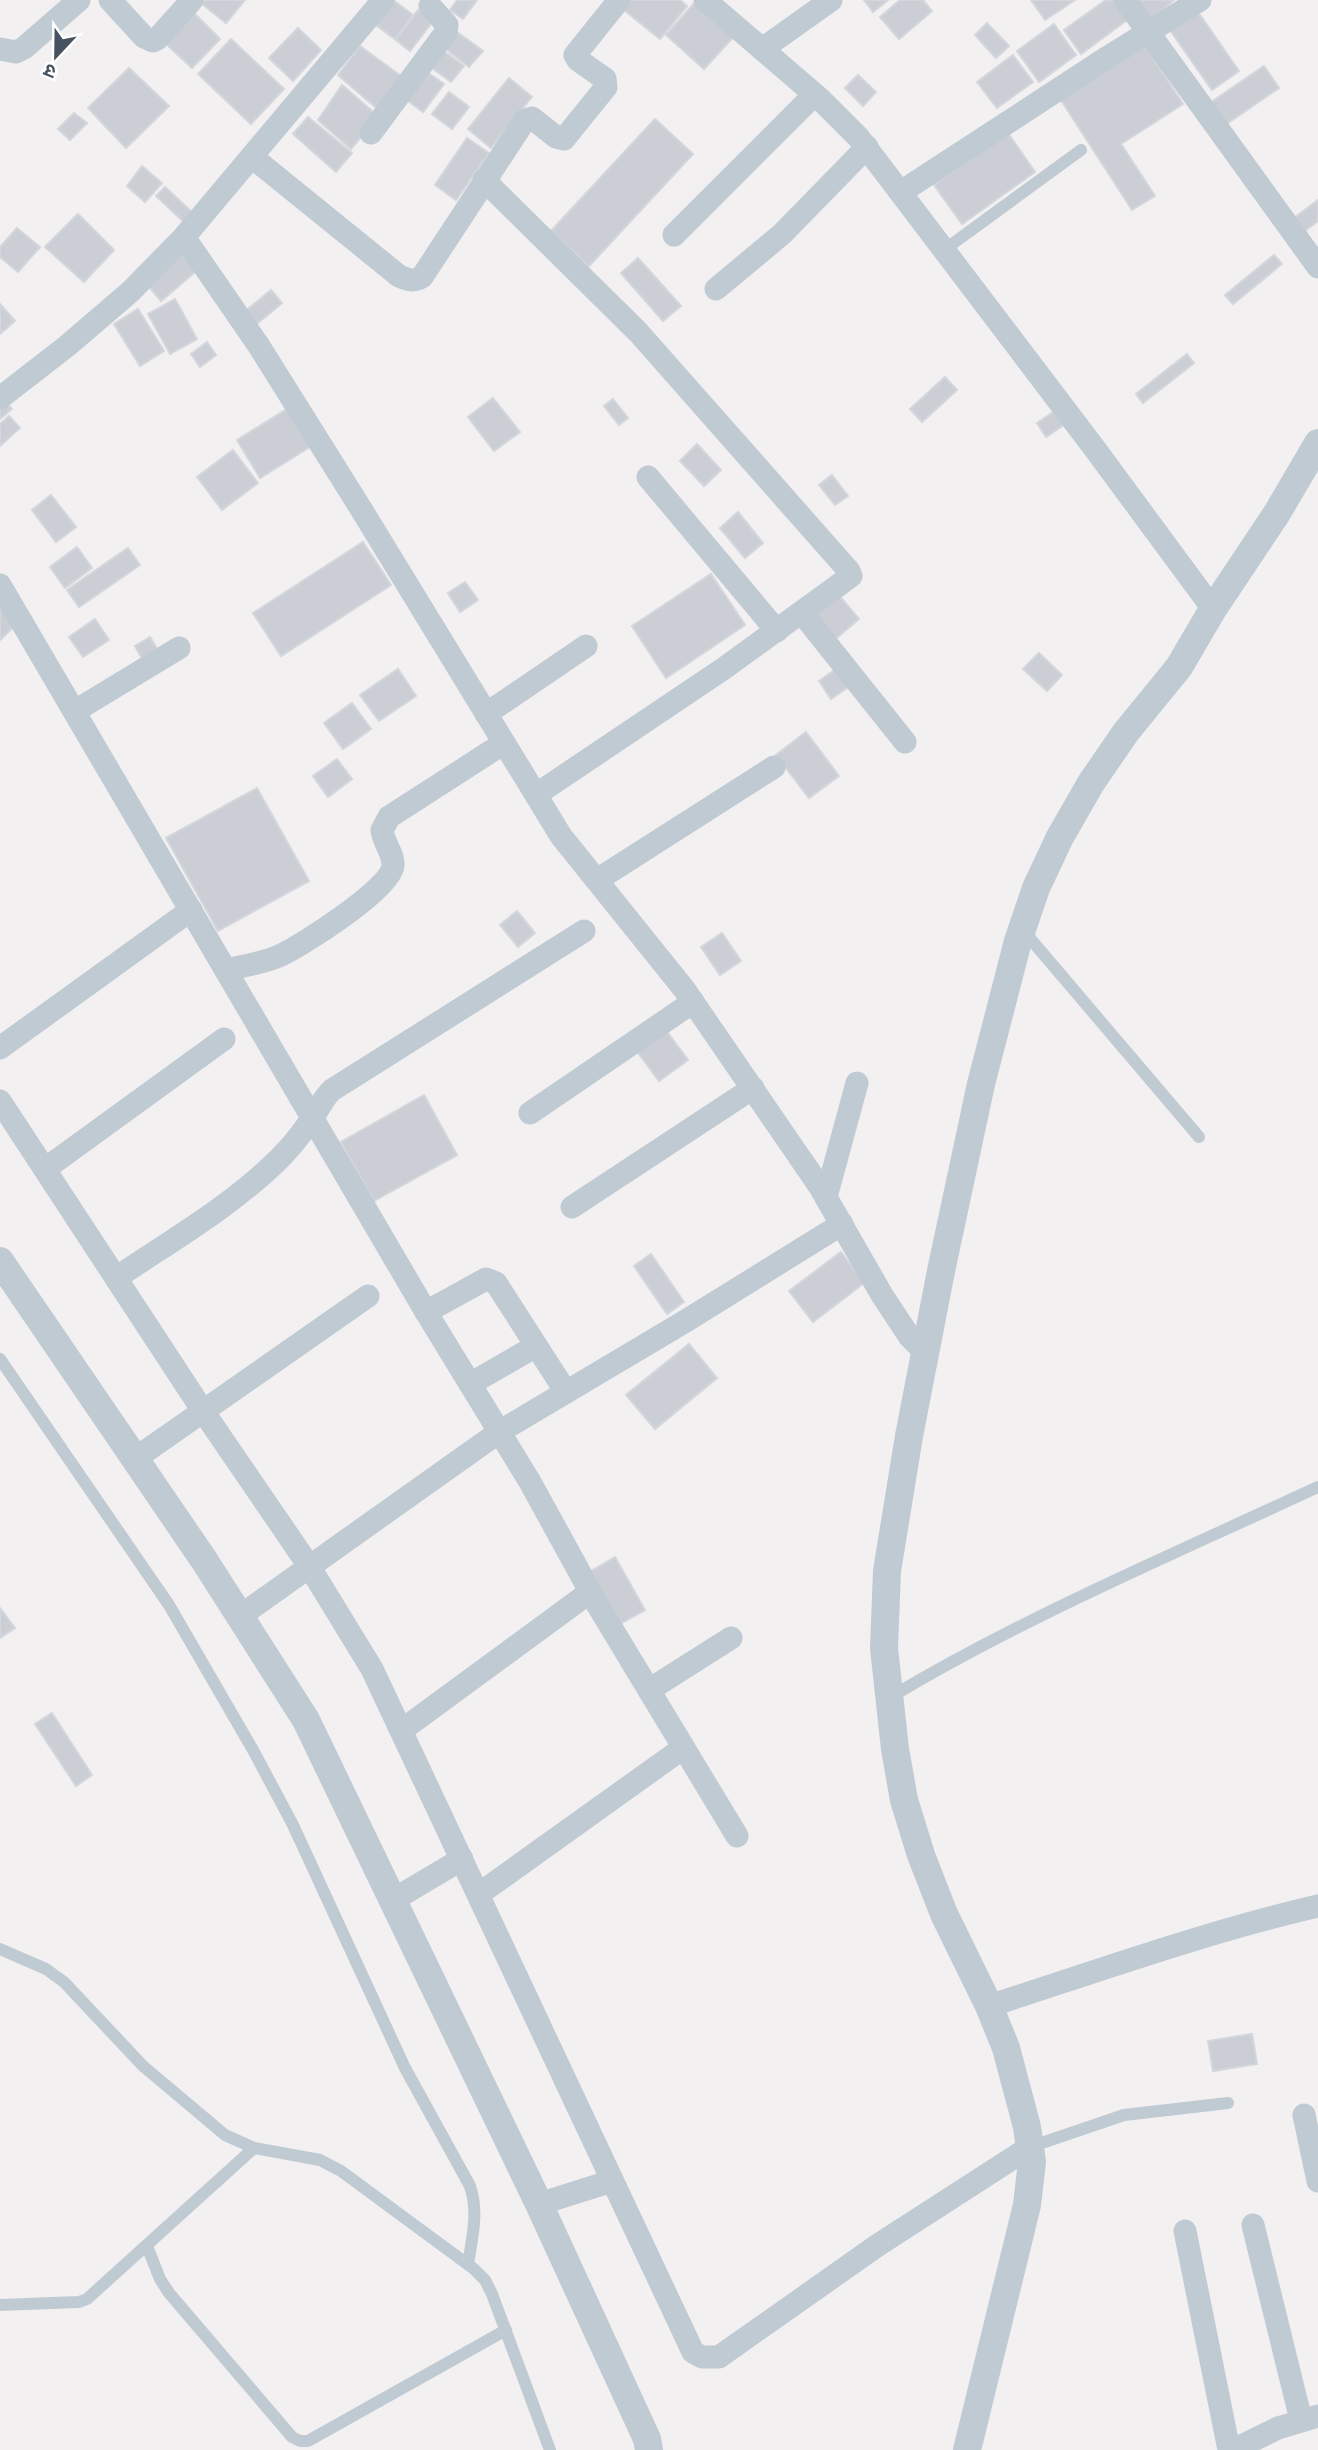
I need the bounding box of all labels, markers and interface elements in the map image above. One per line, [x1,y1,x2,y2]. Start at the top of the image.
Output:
north arrow [21,21,91,91]
text: उ [40,58,59,84]

